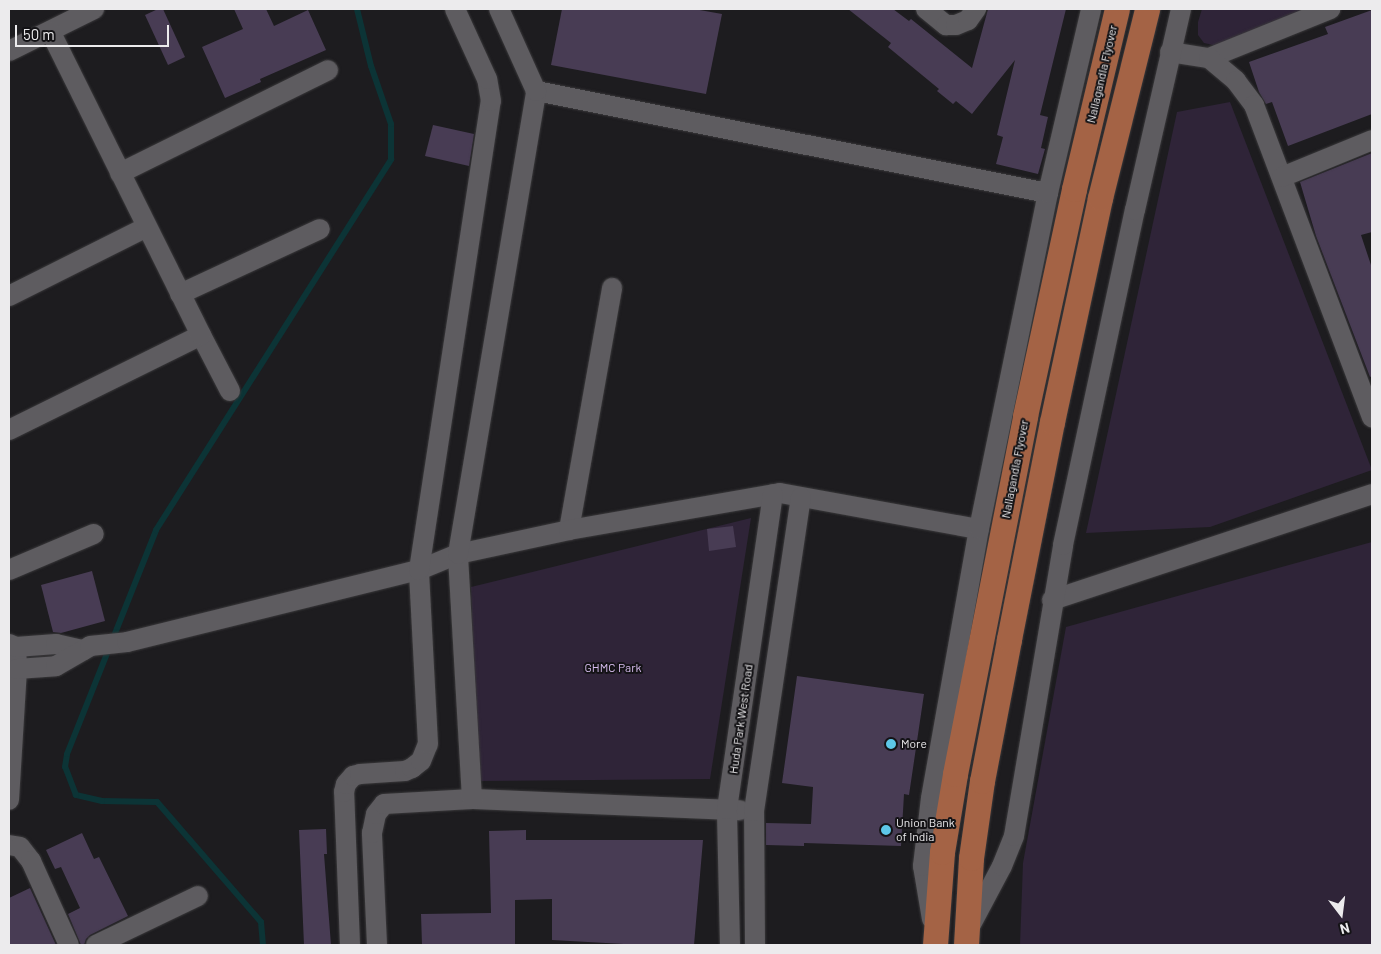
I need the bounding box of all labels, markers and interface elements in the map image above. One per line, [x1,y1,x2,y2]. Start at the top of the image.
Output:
scale bar [18,15,171,47]
street label: Nallagandla Flyover [1084,24,1120,124]
text: 50 m [23,25,55,43]
street label: Nallagandla Flyover [998,418,1032,520]
park label: GHMC Park [584,661,642,675]
street label: Huda Park West Road [726,663,756,775]
place label: More [901,737,927,751]
marker: More [885,738,897,750]
place label: Union Bank of India [896,816,955,844]
marker: Union Bank of India [880,824,892,836]
north arrow [1316,889,1366,939]
text: N [1338,920,1352,938]

